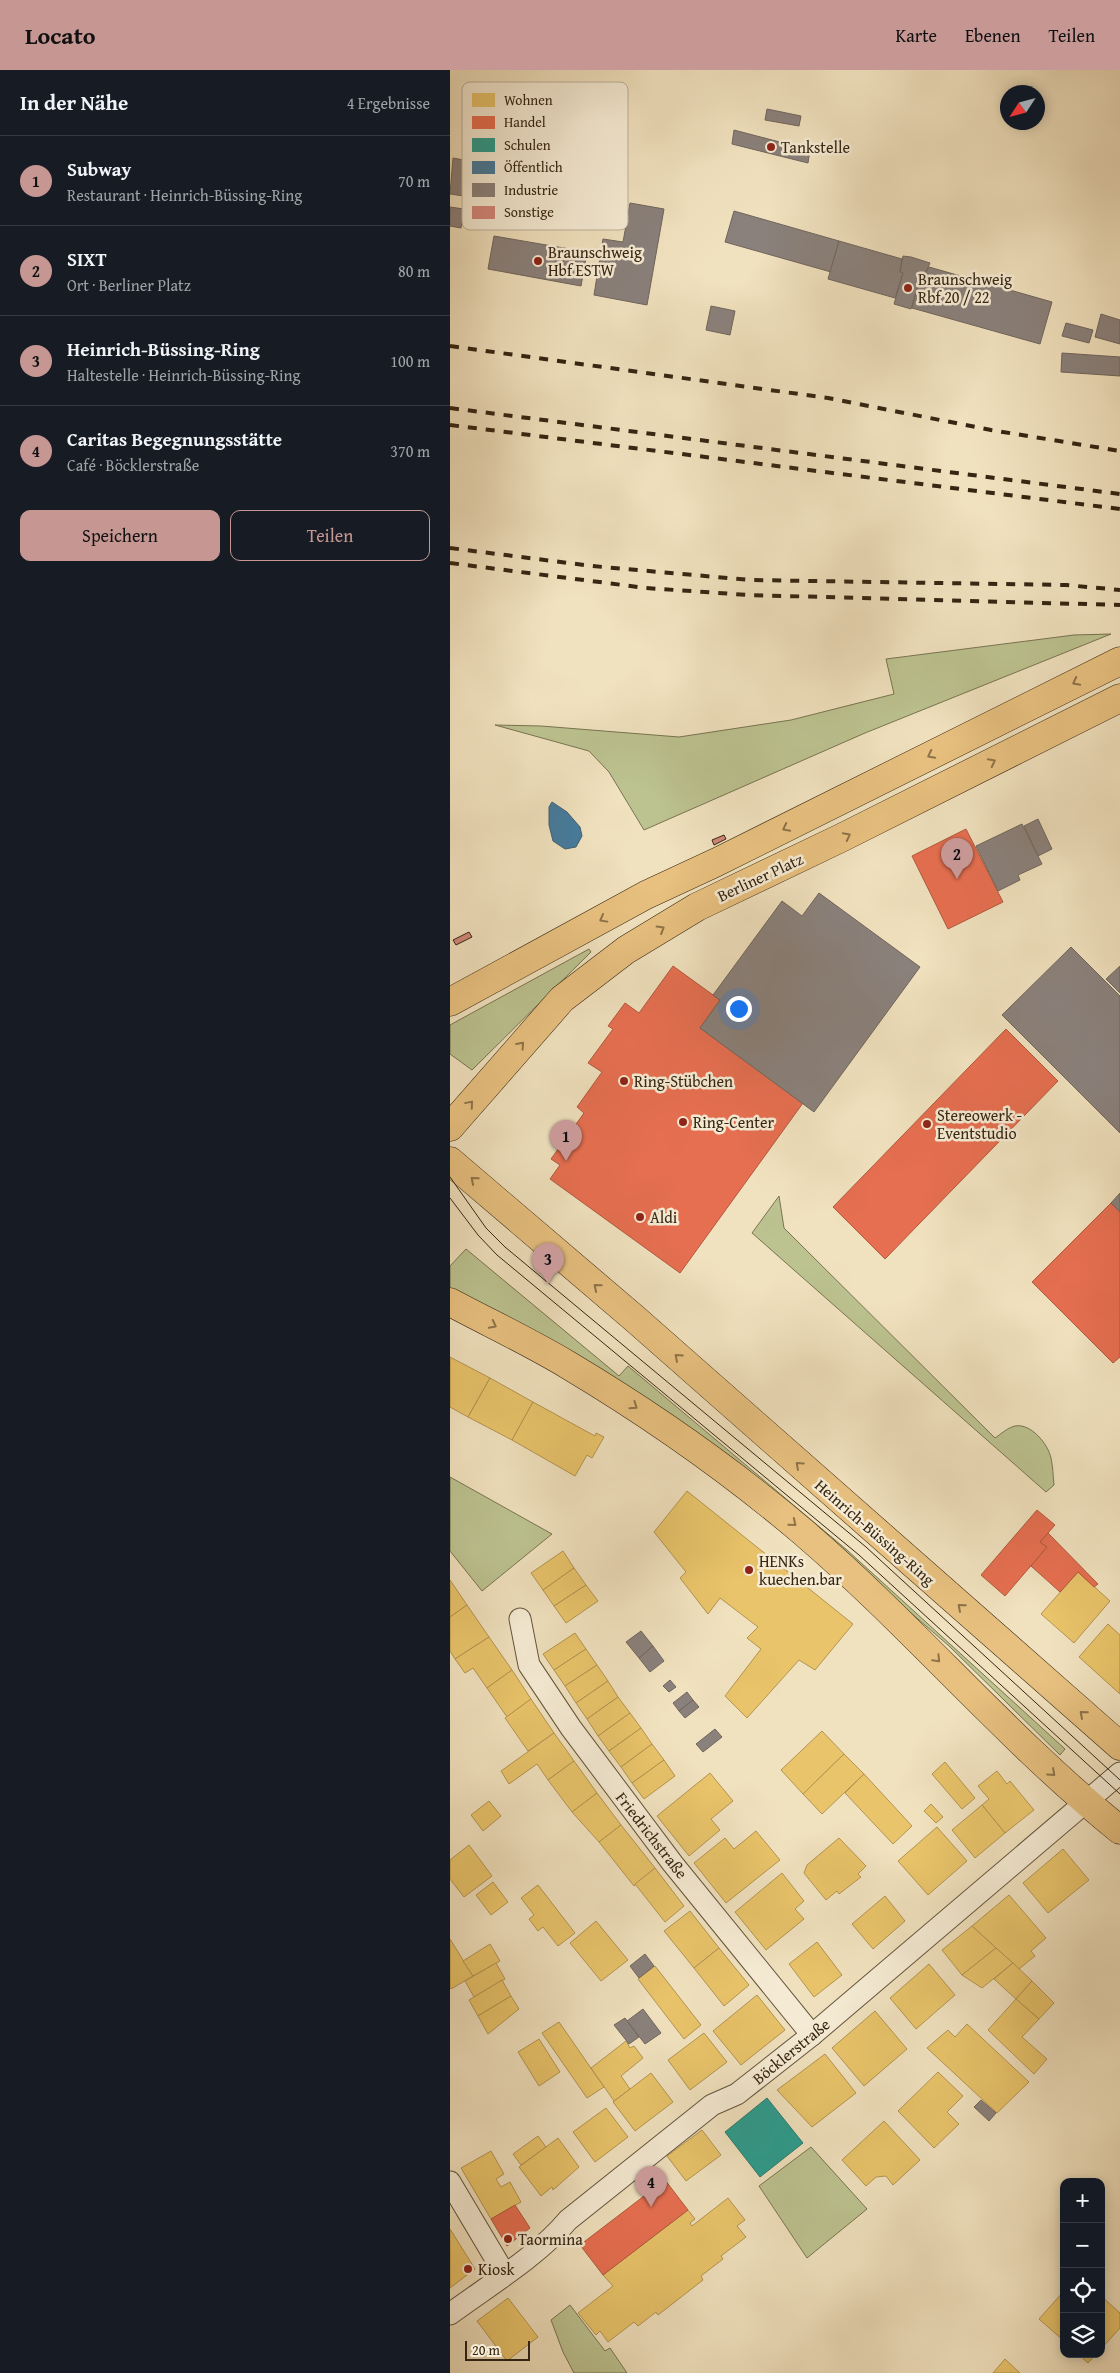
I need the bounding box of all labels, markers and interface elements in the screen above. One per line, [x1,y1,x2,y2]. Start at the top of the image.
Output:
text: Locato [25,18,96,53]
text: Karte [896,22,937,49]
text: Ebenen [965,22,1021,49]
text: Teilen [1049,22,1095,49]
legend [462,82,628,230]
north arrow [1000,85,1045,130]
text: In der Nähe [20,87,128,118]
text: Wohnen [504,90,553,110]
text: 4 Ergebnisse [347,91,430,115]
text: Handel [504,112,546,132]
text: Schulen [504,135,551,155]
place label: Tankstelle [781,135,850,159]
marker: Tankstelle [765,141,777,153]
text: Subway [67,155,131,183]
text: Öffentlich [504,157,563,177]
text: 1 [32,169,40,193]
text: 70 m [398,169,430,193]
text: Industrie [504,180,558,200]
text: Restaurant · Heinrich-Büssing-Ring [67,183,302,207]
text: Sonstige [504,202,554,222]
place label: Braunschweig Hbf ESTW [548,240,642,282]
text: SIXT [67,245,107,273]
marker: Braunschweig Hbf ESTW [532,255,544,267]
text: 2 [32,259,40,283]
text: 80 m [398,259,430,283]
place label: Braunschweig Rbf 20 / 22 [918,267,1012,309]
text: Ort · Berliner Platz [67,273,191,297]
marker: Braunschweig Rbf 20 / 22 [902,282,914,294]
text: Heinrich-Büssing-Ring [67,335,260,363]
text: 3 [32,349,40,373]
text: 100 m [390,349,430,373]
text: Haltestelle · Heinrich-Büssing-Ring [67,363,301,387]
text: Caritas Begegnungsstätte [67,425,282,453]
text: 4 [32,439,40,463]
text: 370 m [390,439,430,463]
text: Café · Böcklerstraße [67,453,199,477]
button: Speichern [20,510,220,561]
button: Teilen [230,510,430,561]
one-way arrow [1073,676,1082,686]
one-way arrow [927,749,936,759]
one-way arrow [987,758,996,768]
one-way arrow [782,822,791,832]
one-way arrow [842,831,851,842]
pin: 2 [941,838,973,879]
street label: Berliner Platz [713,847,807,907]
one-way arrow [599,912,608,922]
one-way arrow [656,925,665,935]
your location [726,996,752,1022]
one-way arrow [515,1041,524,1050]
place label: Ring-Stübchen [634,1069,733,1093]
marker: Ring-Stübchen [618,1075,630,1087]
one-way arrow [464,1101,472,1110]
place label: Stereowerk - Eventstudio [937,1103,1023,1145]
place label: Ring-Center [693,1110,774,1134]
marker: Ring-Center [677,1116,689,1128]
marker: Stereowerk - Eventstudio [921,1118,933,1130]
pin: 1 [550,1120,582,1161]
one-way arrow [470,1177,479,1186]
place label: Aldi [650,1205,678,1229]
marker: Aldi [634,1211,646,1223]
pin: 3 [532,1243,564,1284]
one-way arrow [593,1283,602,1292]
one-way arrow [488,1319,497,1329]
one-way arrow [674,1354,683,1363]
one-way arrow [628,1400,637,1409]
one-way arrow [796,1462,805,1471]
street label: Heinrich-Büssing-Ring [810,1473,940,1591]
one-way arrow [787,1518,796,1527]
place label: HENKs kuechen.bar [759,1549,842,1591]
marker: HENKs kuechen.bar [743,1564,755,1576]
one-way arrow [957,1604,966,1613]
one-way arrow [931,1653,940,1662]
one-way arrow [1079,1711,1088,1720]
one-way arrow [1047,1767,1056,1776]
street label: Friedrichstraße [610,1786,694,1884]
street label: Böcklerstraße [747,2012,835,2090]
pin: 4 [635,2166,667,2207]
map controls [1060,2178,1105,2358]
button: + [1060,2178,1105,2223]
button: − [1060,2223,1105,2268]
place label: Taormina [518,2227,583,2251]
marker: Taormina [502,2233,514,2245]
place label: Kiosk [478,2257,515,2281]
marker: Kiosk [462,2263,474,2275]
button: locate [1060,2268,1105,2313]
button: layers [1060,2313,1105,2358]
scale bar [465,2338,530,2361]
text: 20 m [472,2340,500,2360]

